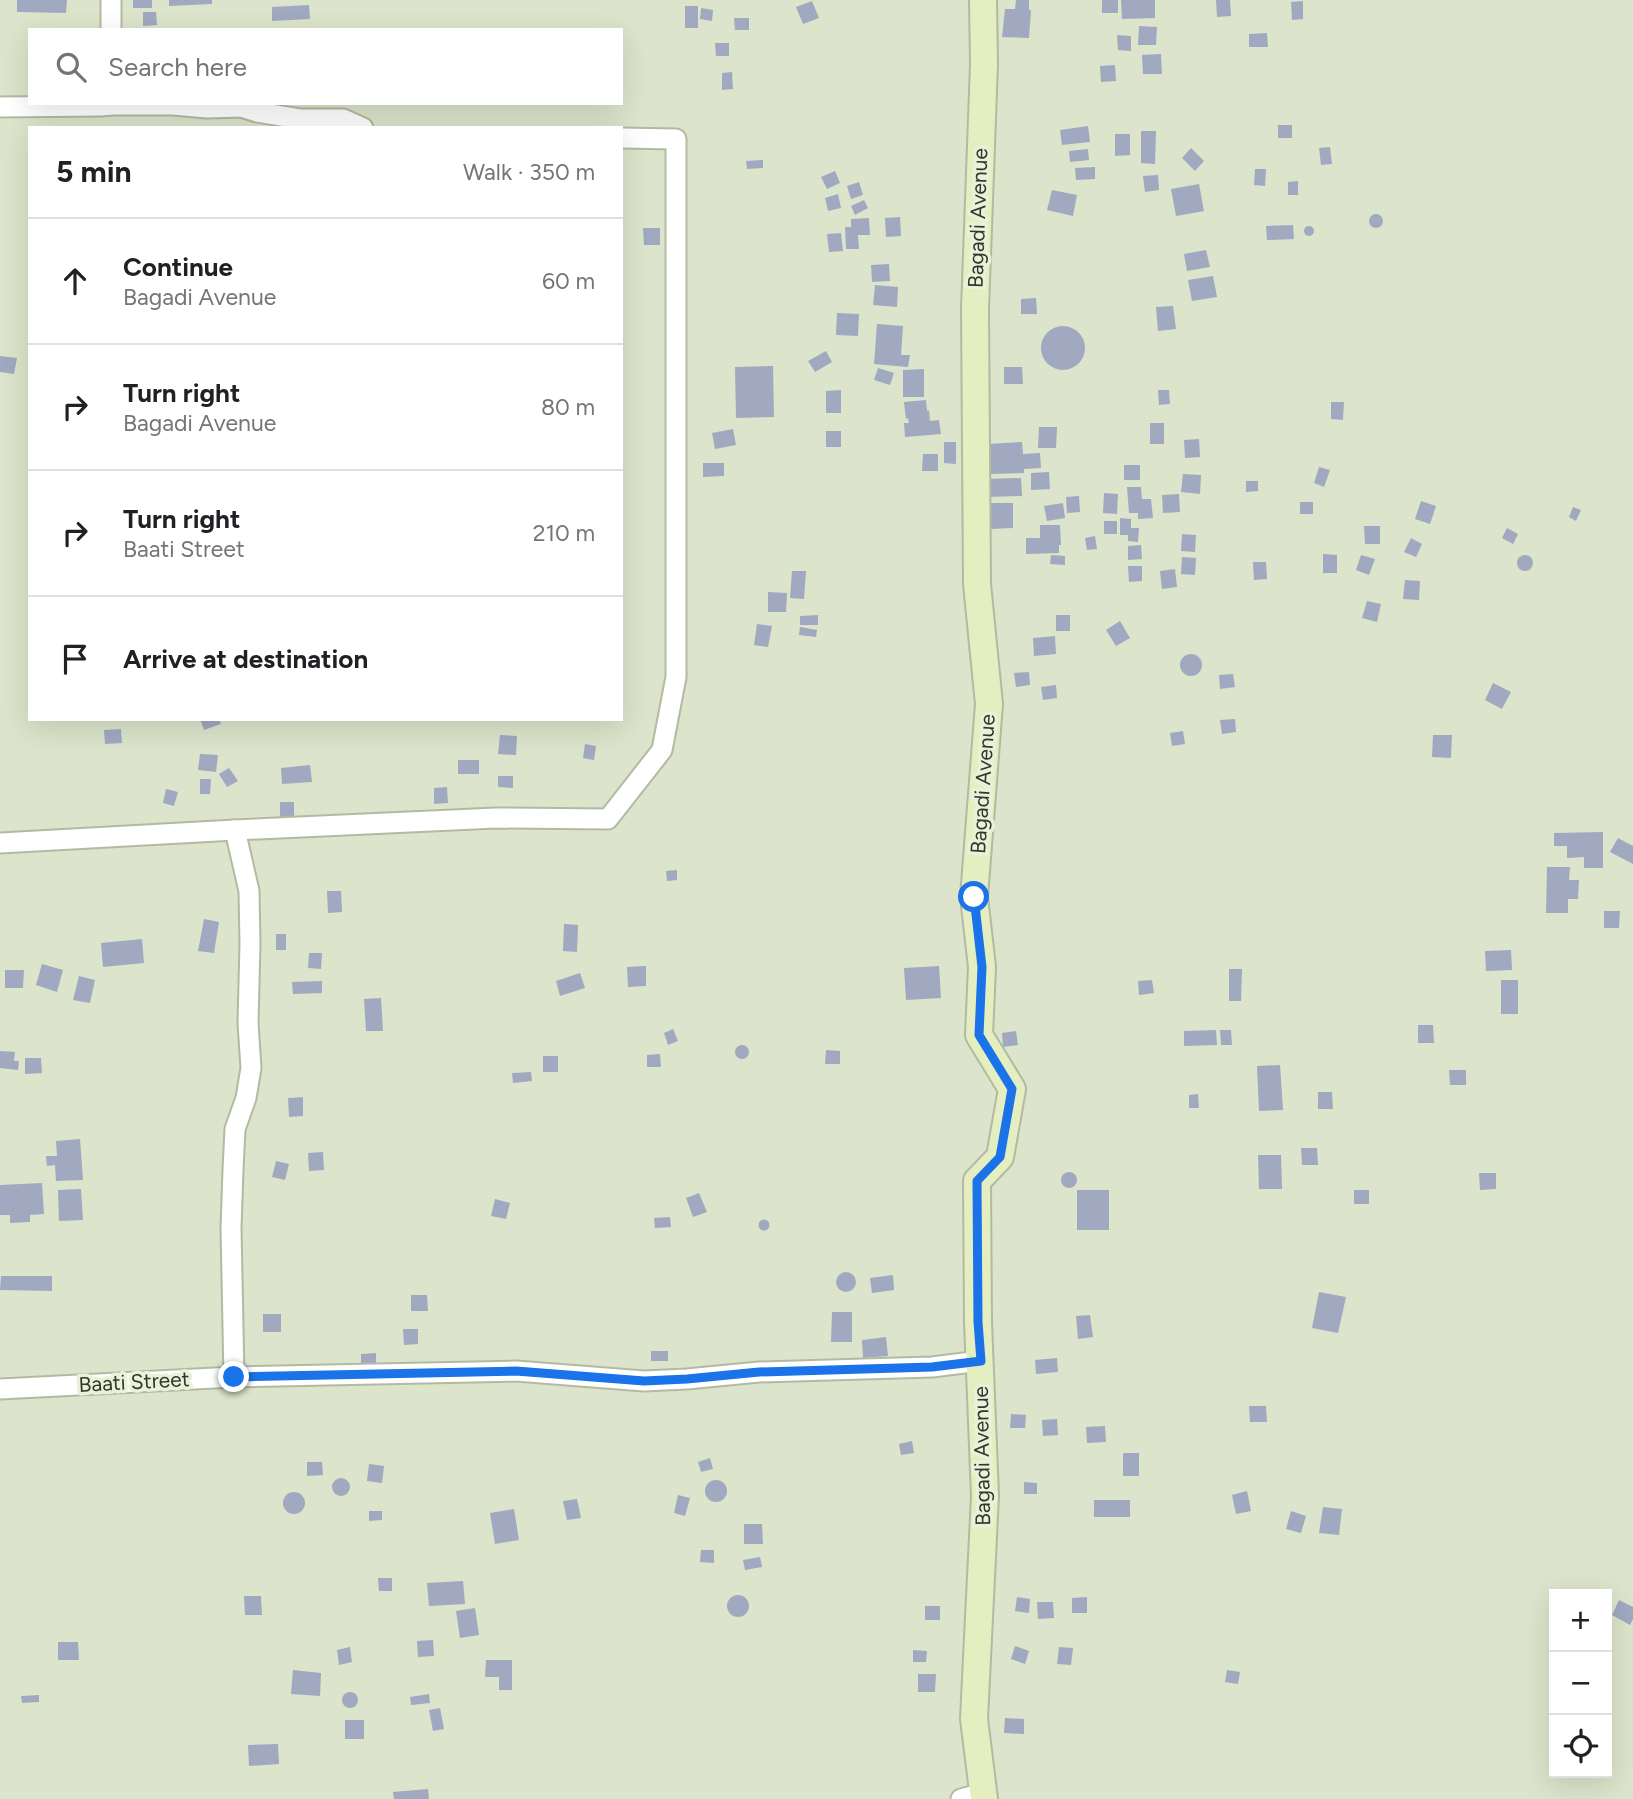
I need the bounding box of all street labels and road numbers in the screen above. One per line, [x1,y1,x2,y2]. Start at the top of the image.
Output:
street label: Bagadi Avenue [963,148,992,288]
street label: Bagadi Avenue [965,713,1000,855]
street label: Baati Street [78,1366,190,1397]
street label: Bagadi Avenue [968,1386,995,1526]

